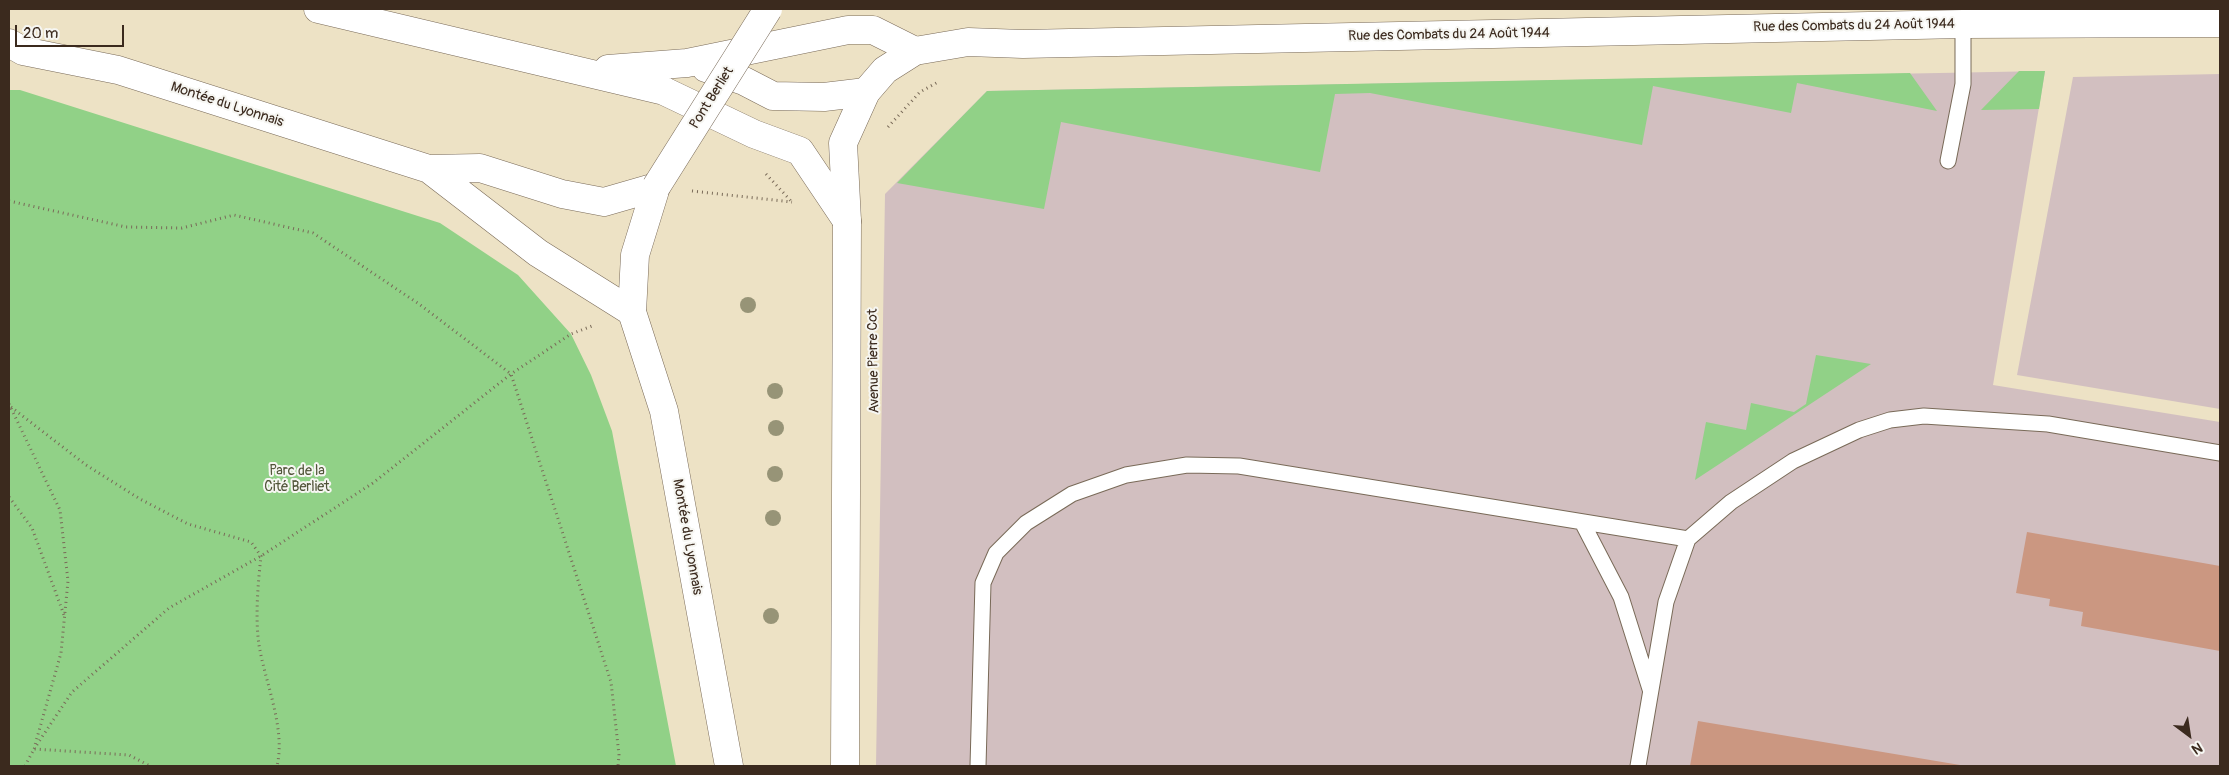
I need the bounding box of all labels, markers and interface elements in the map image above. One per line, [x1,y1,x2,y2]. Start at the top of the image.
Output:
scale bar [18,15,126,47]
street label: Rue des Combats du 24 Août 1944 [1753,16,1955,36]
text: 20 m [23,24,58,43]
street label: Rue des Combats du 24 Août 1944 [1348,25,1550,45]
street label: Pont Berliet [686,64,738,132]
street label: Montée du Lyonnais [168,79,286,131]
street label: Avenue Pierre Cot [865,309,883,413]
park label: Parc de la Cité Berliet [264,463,330,496]
street label: Montée du Lyonnais [669,478,705,596]
north arrow [2164,710,2214,760]
text: N [2189,739,2205,758]

